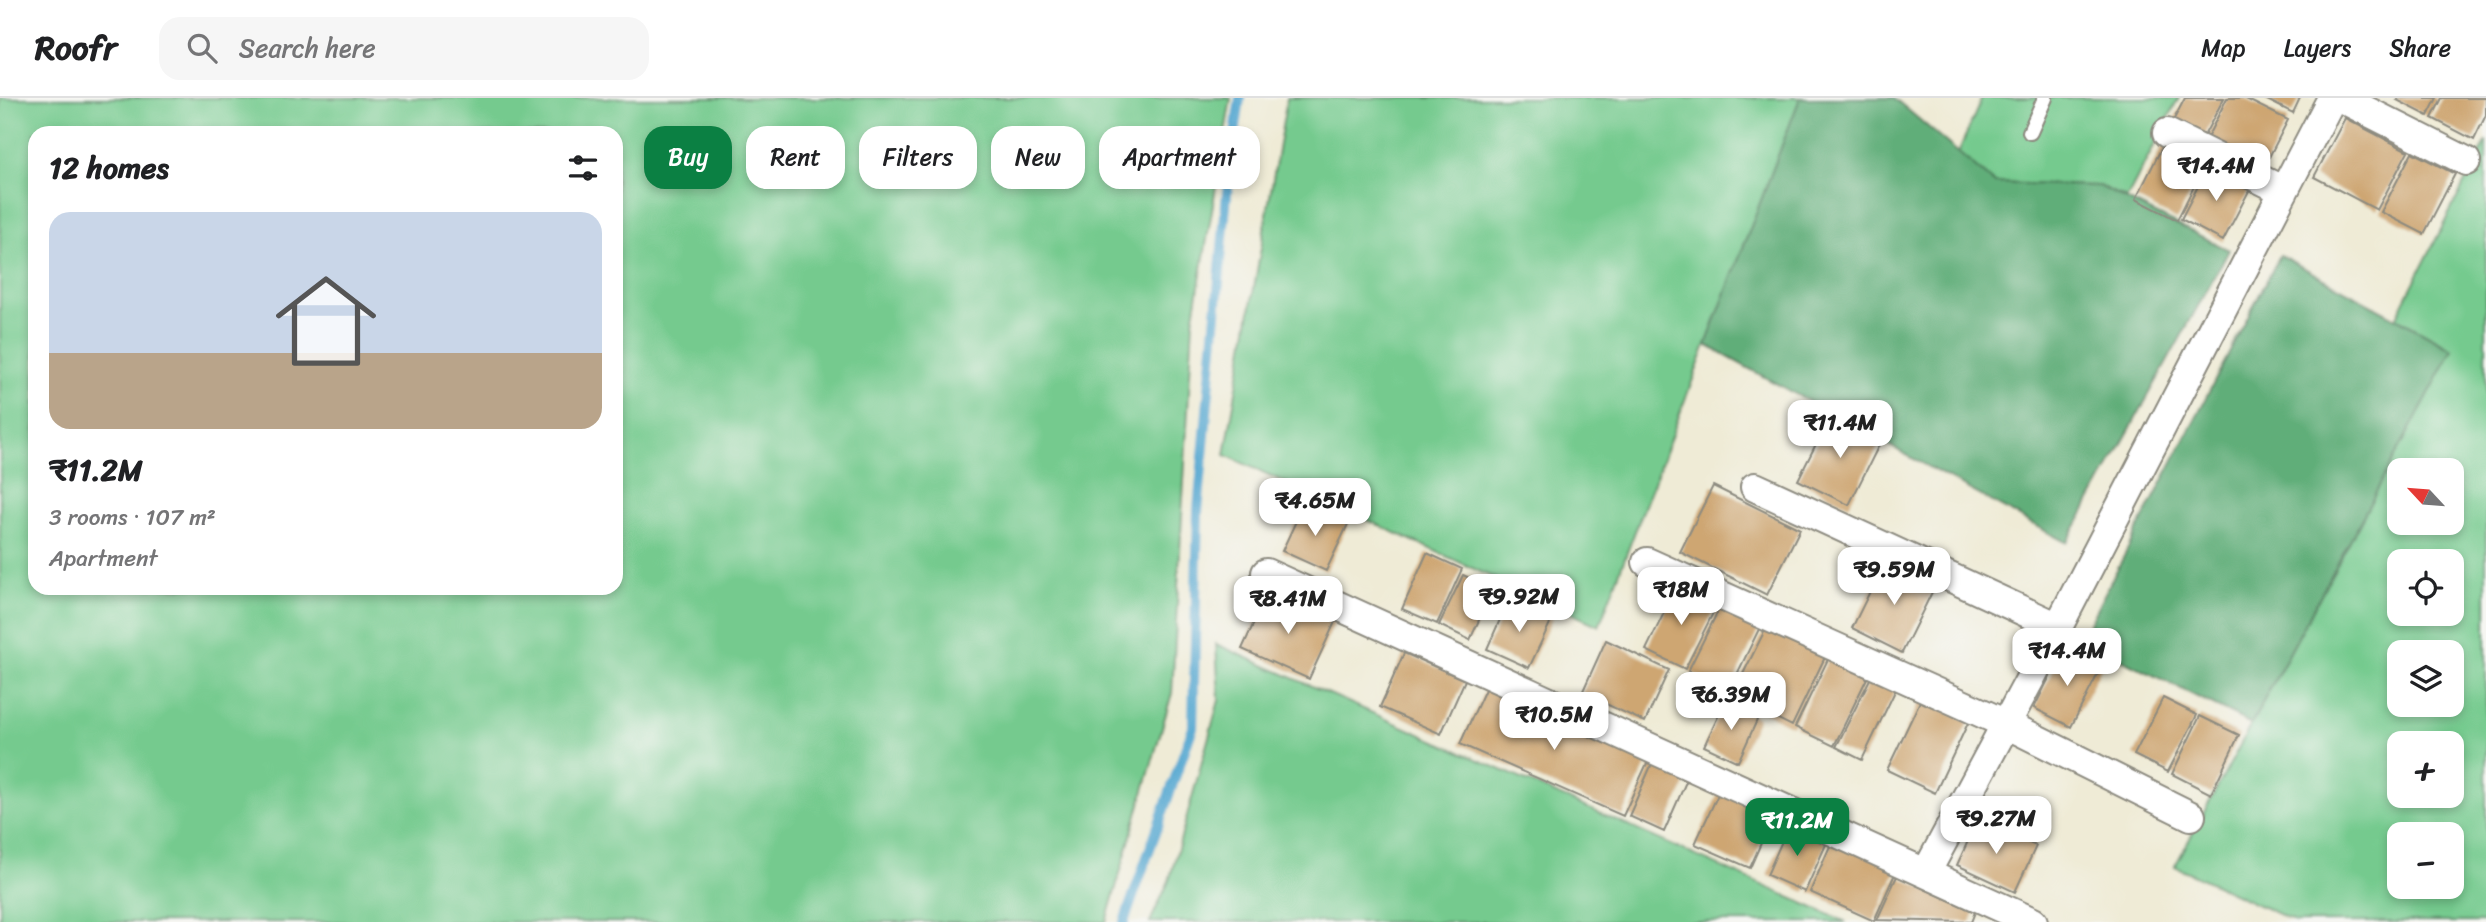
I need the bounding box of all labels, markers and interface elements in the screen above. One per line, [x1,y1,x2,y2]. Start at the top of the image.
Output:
search box [159,17,649,80]
text: Roofr [35,19,117,77]
text: Search here [239,25,376,71]
text: Map [2201,27,2246,69]
text: Layers [2284,27,2351,69]
text: Share [2389,27,2451,69]
icon: search [183,29,221,67]
chip: Buy [644,126,732,189]
chip: Rent [746,126,845,189]
chip: Filters [859,126,977,189]
chip: New [991,126,1085,189]
chip: Apartment [1099,126,1260,189]
text: 12 homes [49,141,169,195]
pin: ₹14.4M [2159,144,2273,203]
text: ₹14.4M [2177,145,2255,186]
icon: filters [564,149,602,187]
icon: home [263,258,389,384]
pin: ₹11.4M [1783,400,1897,460]
text: ₹11.4M [1804,402,1876,443]
text: ₹11.2M [49,443,142,497]
north arrow [2387,458,2464,536]
map controls [2387,458,2464,899]
pin: ₹4.65M [1258,478,1372,538]
text: ₹4.65M [1275,480,1355,521]
text: 3 rooms · 107 m² [49,497,216,538]
text: Apartment [49,538,158,579]
pin: ₹9.59M [1837,547,1951,607]
text: ₹9.59M [1854,549,1934,590]
button: locate [2387,549,2464,626]
pin: ₹18M [1640,568,1722,627]
text: ₹18M [1653,569,1709,610]
pin: ₹9.92M [1462,574,1576,634]
pin: ₹8.41M [1231,576,1345,636]
text: ₹9.92M [1479,576,1559,617]
text: ₹8.41M [1250,578,1326,619]
pin: ₹14.4M [2010,628,2124,688]
text: ₹14.4M [2028,630,2106,671]
button: layers [2387,640,2464,717]
pin: ₹6.39M [1674,672,1788,732]
text: ₹6.39M [1692,674,1770,715]
pin: ₹10.5M [1497,692,1611,752]
text: ₹10.5M [1515,694,1593,735]
button: + [2387,731,2464,808]
pin: ₹9.27M [1939,796,2053,856]
pin: ₹11.2M [1740,798,1854,858]
text: ₹9.27M [1956,798,2036,839]
text: ₹11.2M [1761,800,1833,841]
button: − [2387,822,2464,899]

